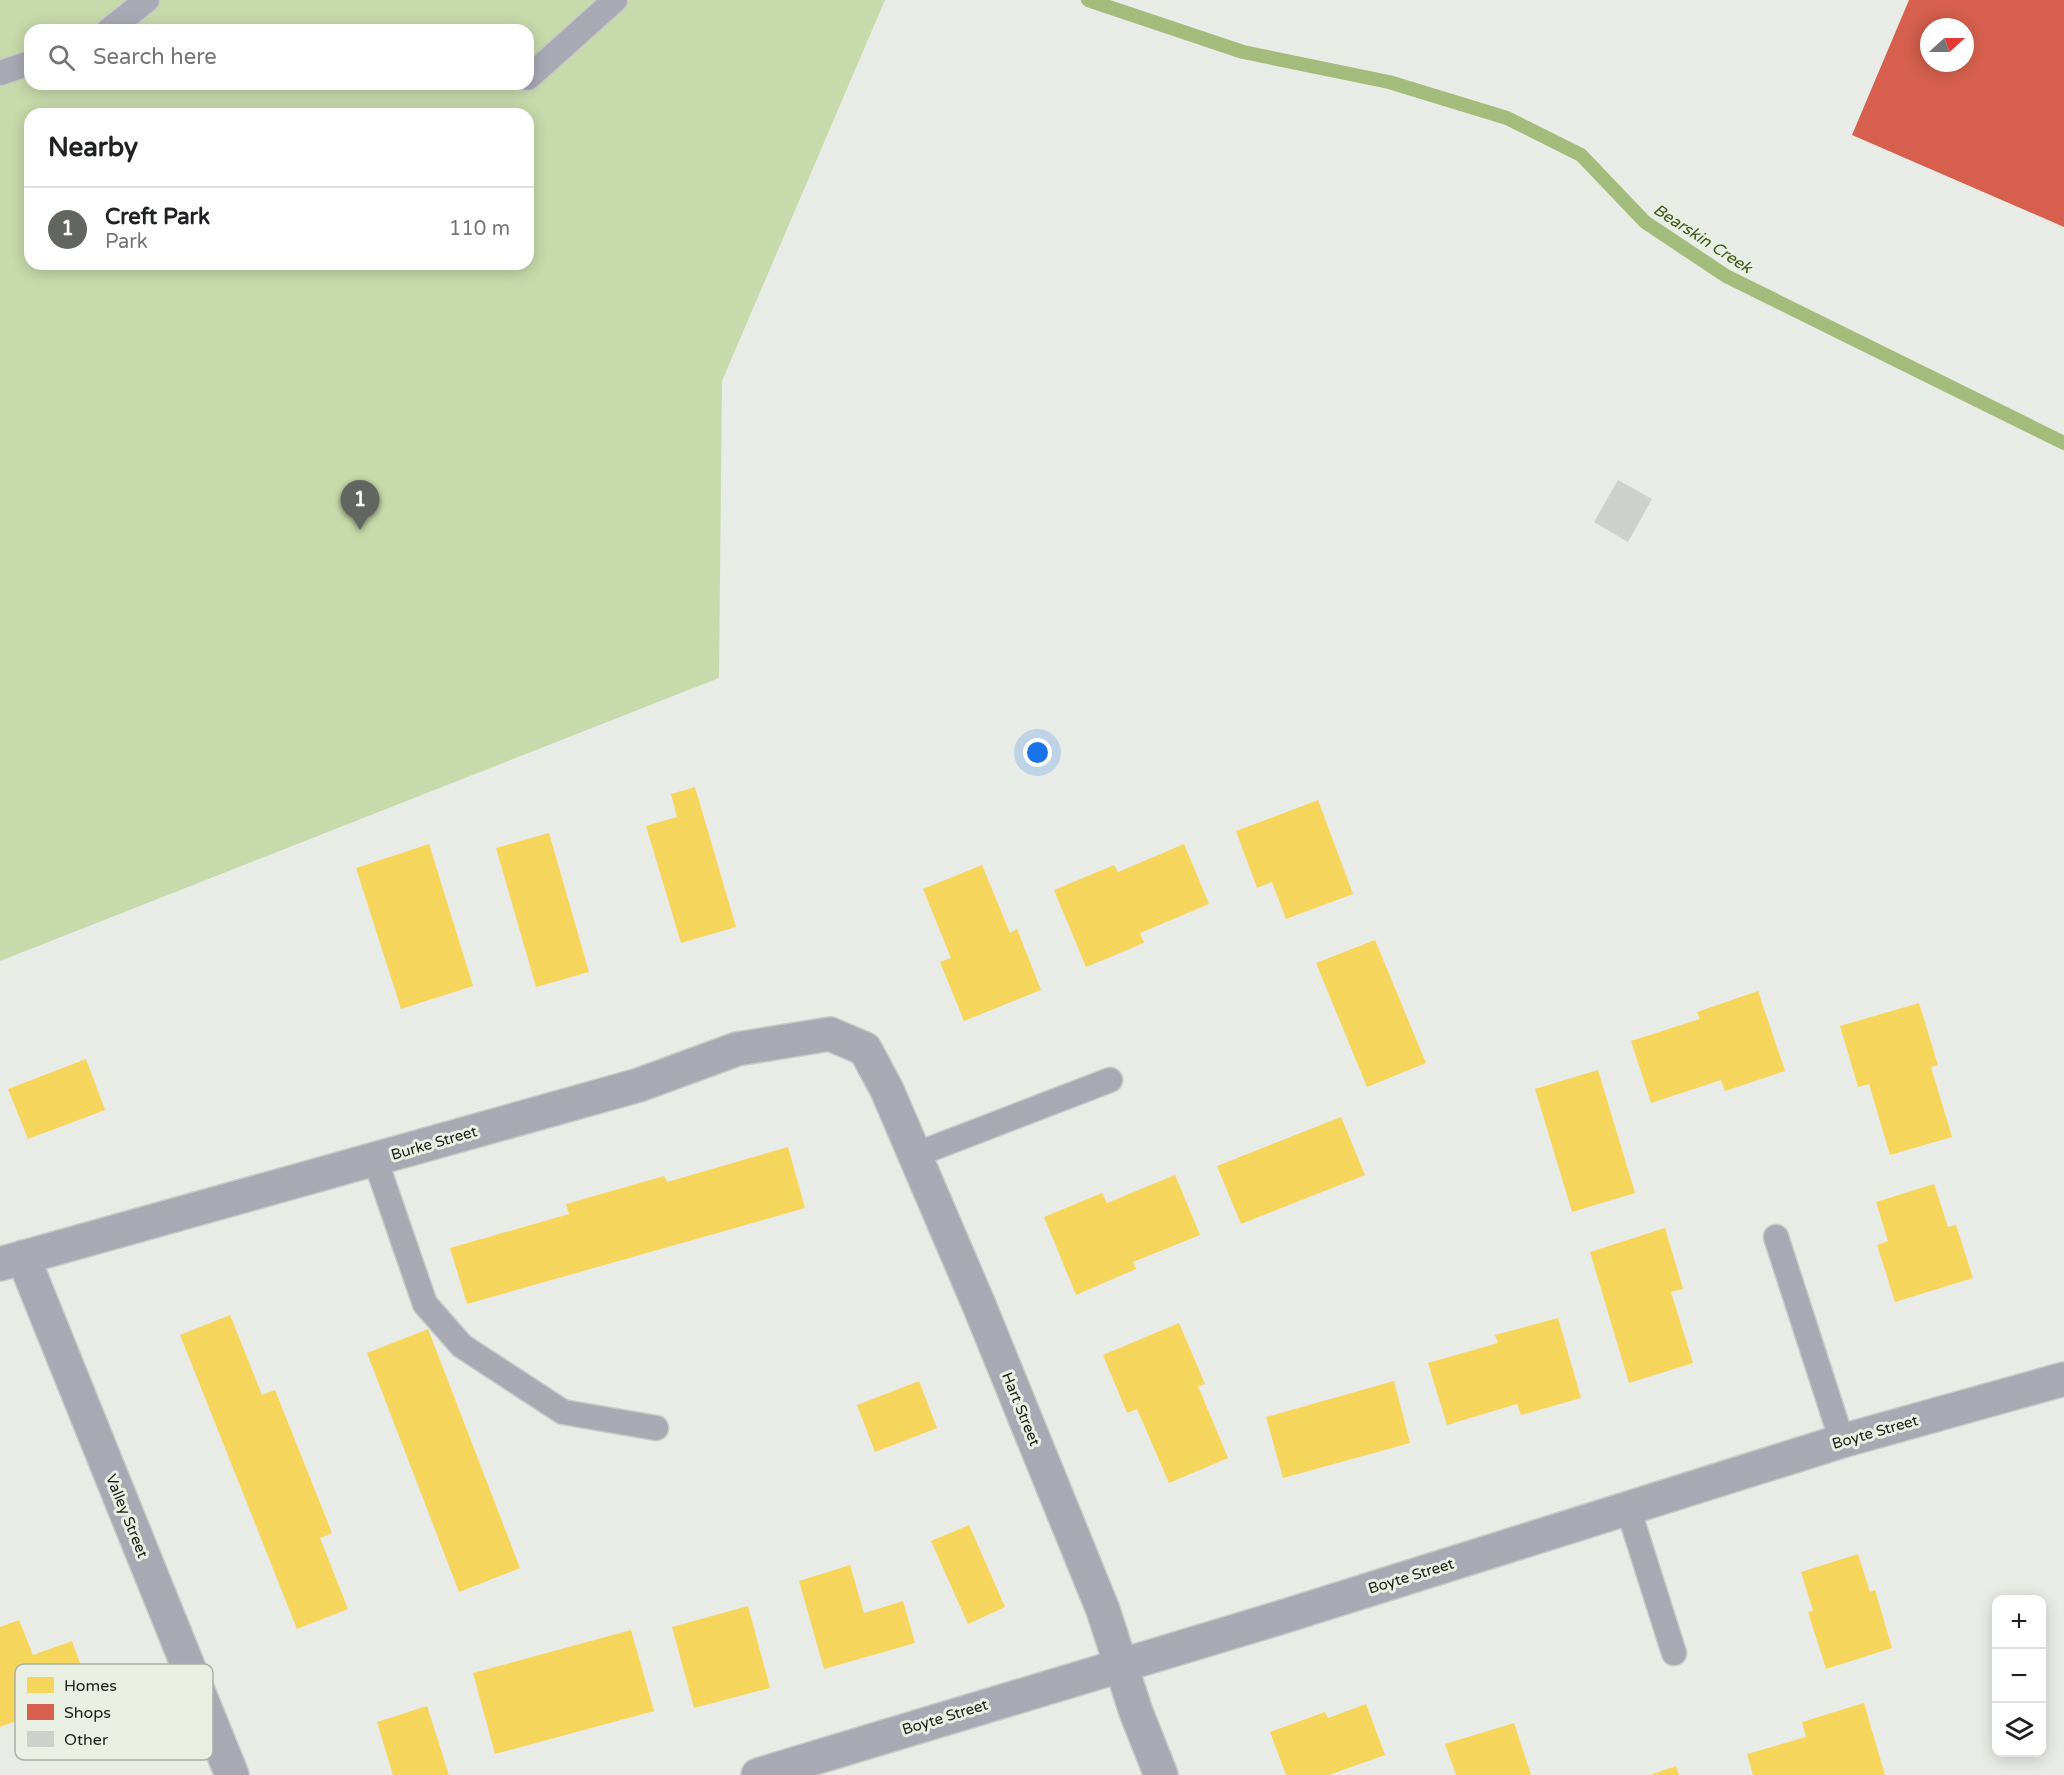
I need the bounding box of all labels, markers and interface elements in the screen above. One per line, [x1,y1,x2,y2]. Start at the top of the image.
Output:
north arrow [1920,18,1974,72]
search box [24,24,534,90]
icon: search [45,41,78,74]
text: Search here [93,44,217,70]
text: Nearby [48,132,138,163]
water label: Bearskin Creek [1650,200,1756,279]
text: Creft Park [105,204,210,230]
text: 1 [61,217,74,241]
text: 110 m [449,217,510,241]
text: Park [105,230,148,254]
pin: 1 [340,480,380,530]
your location [1023,738,1052,767]
street label: Burke Street [389,1122,479,1164]
street label: Hart Street [998,1369,1044,1449]
street label: Boyte Street [1830,1411,1920,1453]
street label: Valley Street [102,1471,152,1561]
street label: Boyte Street [1366,1554,1456,1598]
map controls [1992,1595,2046,1757]
button: + [1992,1595,2046,1649]
button: − [1992,1649,2046,1703]
legend [15,1664,213,1760]
text: Homes [64,1676,117,1696]
street label: Boyte Street [900,1695,990,1739]
text: Shops [64,1703,111,1723]
button: layers [1992,1703,2046,1757]
text: Other [64,1730,109,1750]

